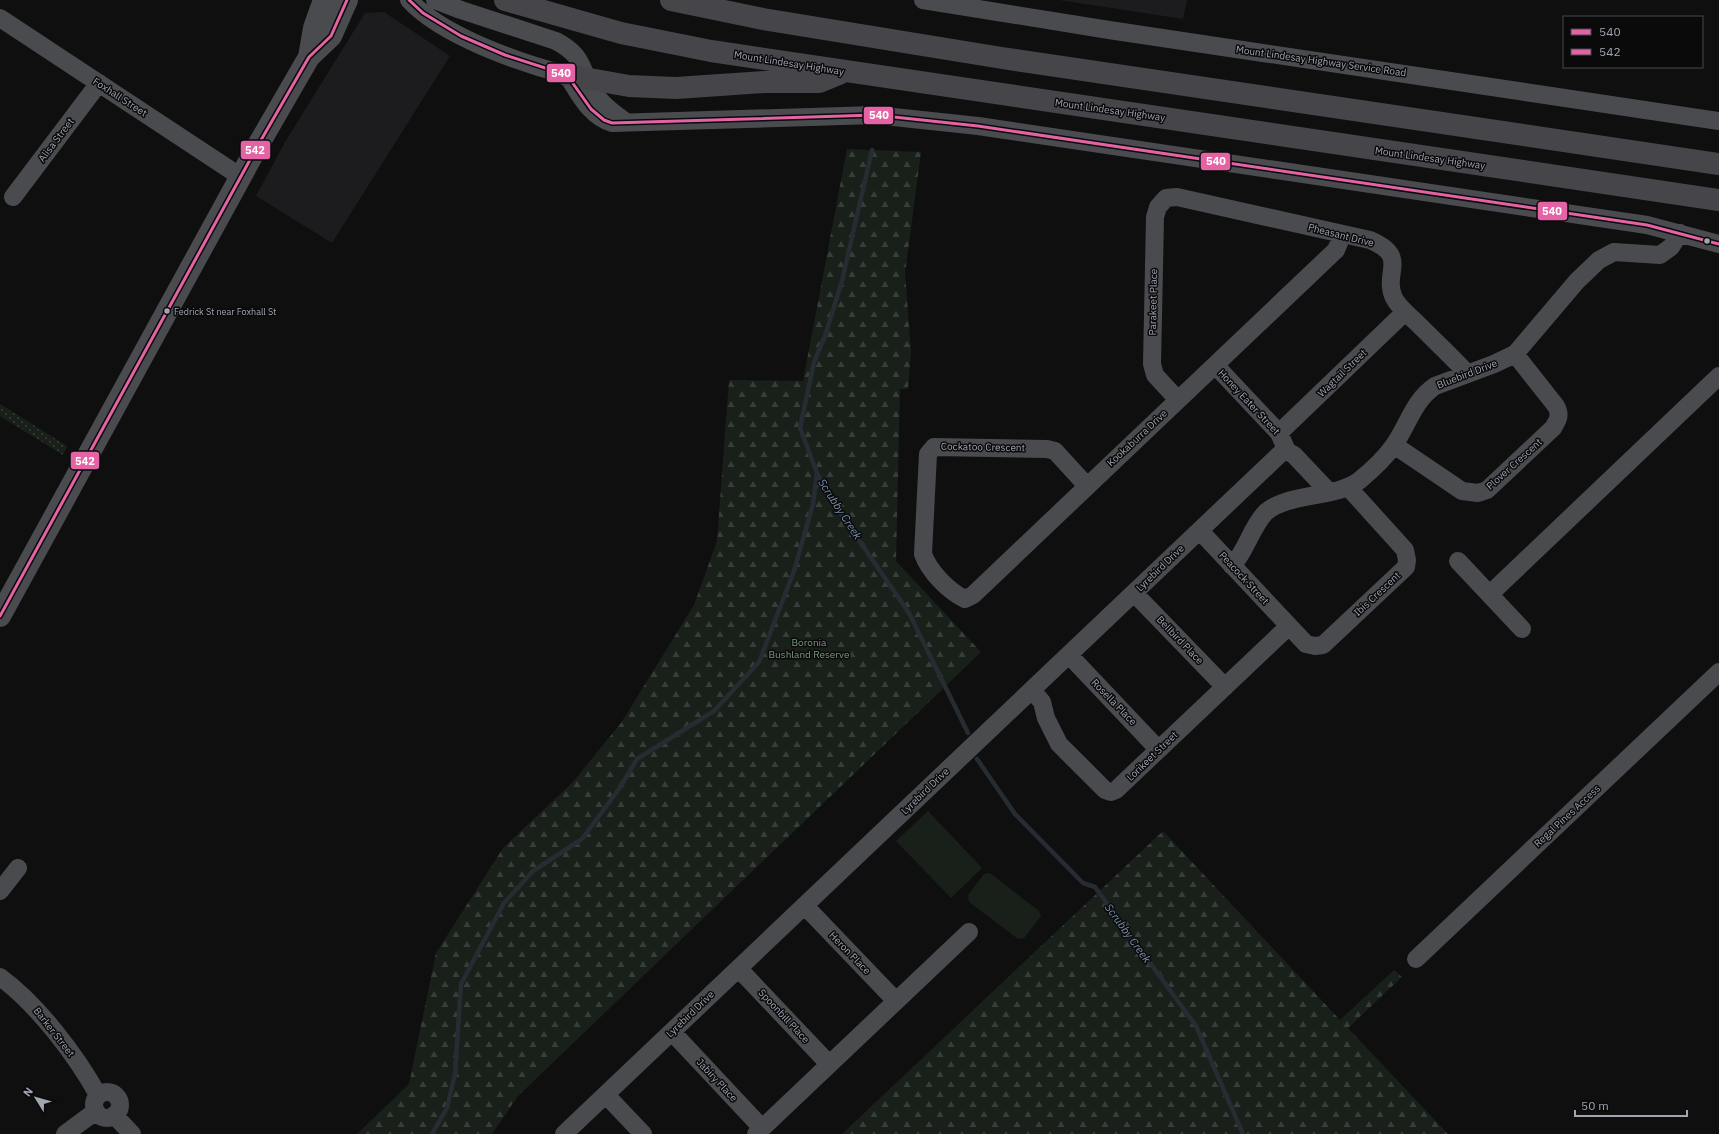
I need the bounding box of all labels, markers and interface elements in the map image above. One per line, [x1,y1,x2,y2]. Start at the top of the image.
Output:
legend [1563,16,1703,68]
text: 540 [1599,24,1621,39]
street label: Mount Lindesay Highway Service Road [1235,43,1407,79]
text: 542 [1599,44,1621,59]
street label: Mount Lindesay Highway [733,48,845,78]
line badge: 540 [546,63,576,83]
text: 540 [551,66,571,80]
street label: Foxhall Street [90,75,150,120]
street label: Mount Lindesay Highway [1054,96,1166,124]
line badge: 540 [863,106,894,125]
text: 540 [869,108,889,122]
street label: Alisa Street [35,115,77,165]
line badge: 542 [240,140,271,160]
text: 542 [245,143,265,157]
street label: Mount Lindesay Highway [1374,144,1486,172]
line badge: 540 [1200,152,1231,171]
text: 540 [1206,154,1226,168]
line badge: 540 [1537,201,1568,221]
text: 540 [1542,204,1562,218]
street label: Pheasant Drive [1307,221,1376,250]
unlabelled marker [1702,236,1712,246]
street label: Parakeet Place [1146,268,1160,336]
marker: Fedrick St near Foxhall St [162,306,172,316]
place label: Fedrick St near Foxhall St [174,306,276,317]
street label: Wagtail Street [1315,346,1370,400]
street label: Bluebird Drive [1435,356,1500,391]
street label: Honey Eater Street [1215,367,1283,438]
street label: Kookaburra Drive [1104,406,1170,469]
street label: Plover Crescent [1483,435,1545,492]
street label: Cockatoo Crescent [941,440,1026,454]
line badge: 542 [70,451,100,470]
text: 542 [75,454,95,468]
water label: Scrubby Creek [815,476,865,542]
street label: Lyrebird Drive [1133,541,1187,594]
street label: Peacock Street [1216,549,1272,607]
street label: Ibis Crescent [1351,569,1403,619]
street label: Bellbird Place [1154,613,1207,667]
park label: Boronia Bushland Reserve [769,636,850,661]
street label: Rosella Place [1089,676,1140,728]
street label: Lorikeet Street [1124,728,1181,784]
street label: Lyrebird Drive [898,764,952,817]
street label: Regal Pines Access [1531,782,1603,850]
water label: Scrubby Creek [1102,901,1154,966]
street label: Heron Place [826,929,874,977]
street label: Spoonbill Place [756,986,813,1046]
street label: Lyrebird Drive [663,987,717,1040]
street label: Barker Street [31,1005,78,1060]
street label: Jabiry Place [694,1056,741,1105]
north arrow [16,1078,56,1118]
text: N [20,1085,36,1099]
scale bar [1575,1092,1687,1118]
text: 50 m [1581,1098,1609,1113]

